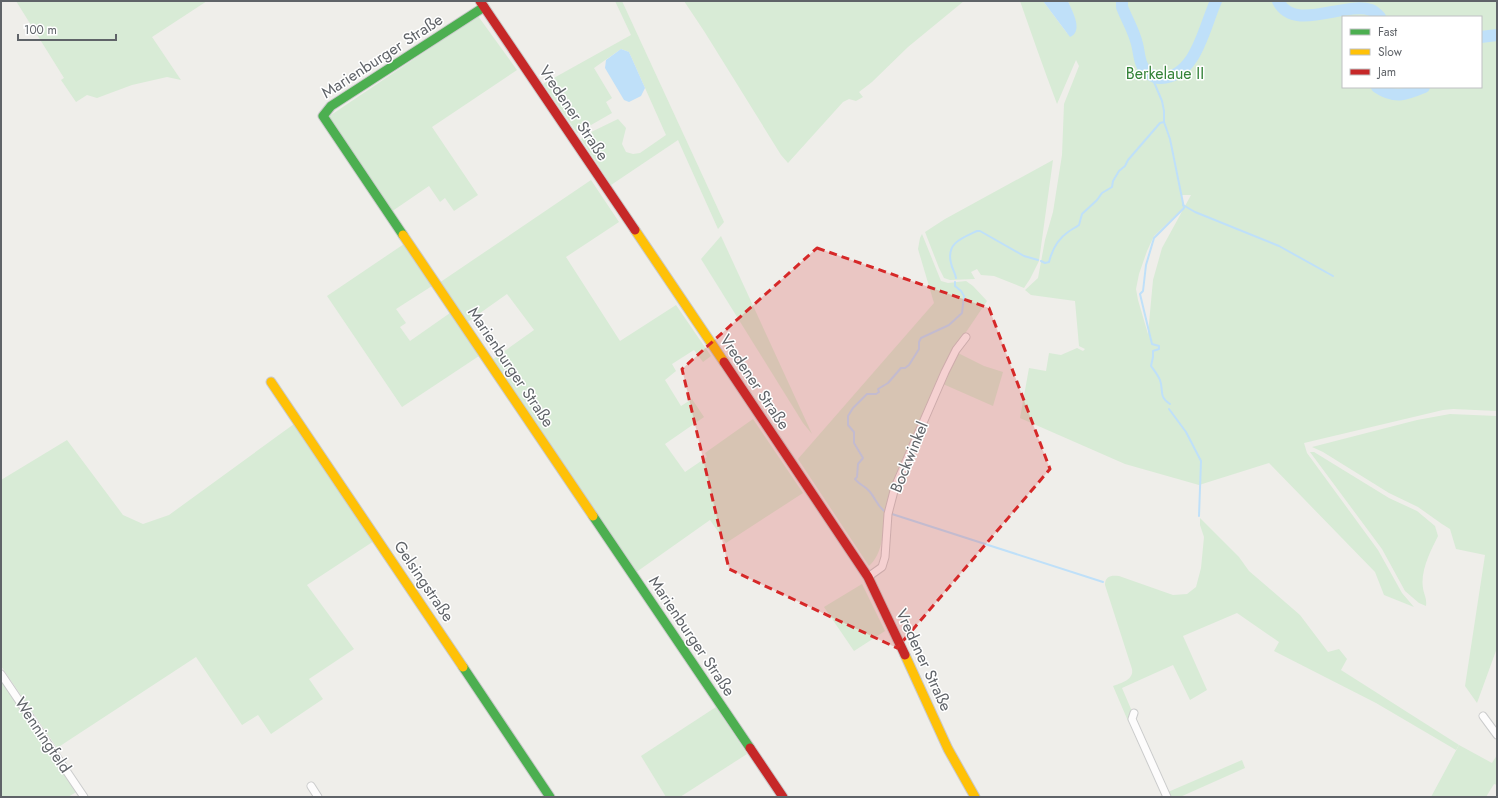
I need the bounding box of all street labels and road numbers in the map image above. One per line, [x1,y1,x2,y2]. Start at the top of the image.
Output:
street label: Marienburger Straße [317,8,447,104]
street label: Vredener Straße [534,61,614,165]
street label: Marienburger Straße [462,302,560,432]
street label: Vredener Straße [715,330,795,434]
street label: Bockwinkel [884,418,934,496]
street label: Gelsingstraße [388,536,460,626]
street label: Marienburger Straße [643,571,741,701]
street label: Vredener Straße [890,605,958,715]
street label: Wenningfeld [9,693,77,777]

